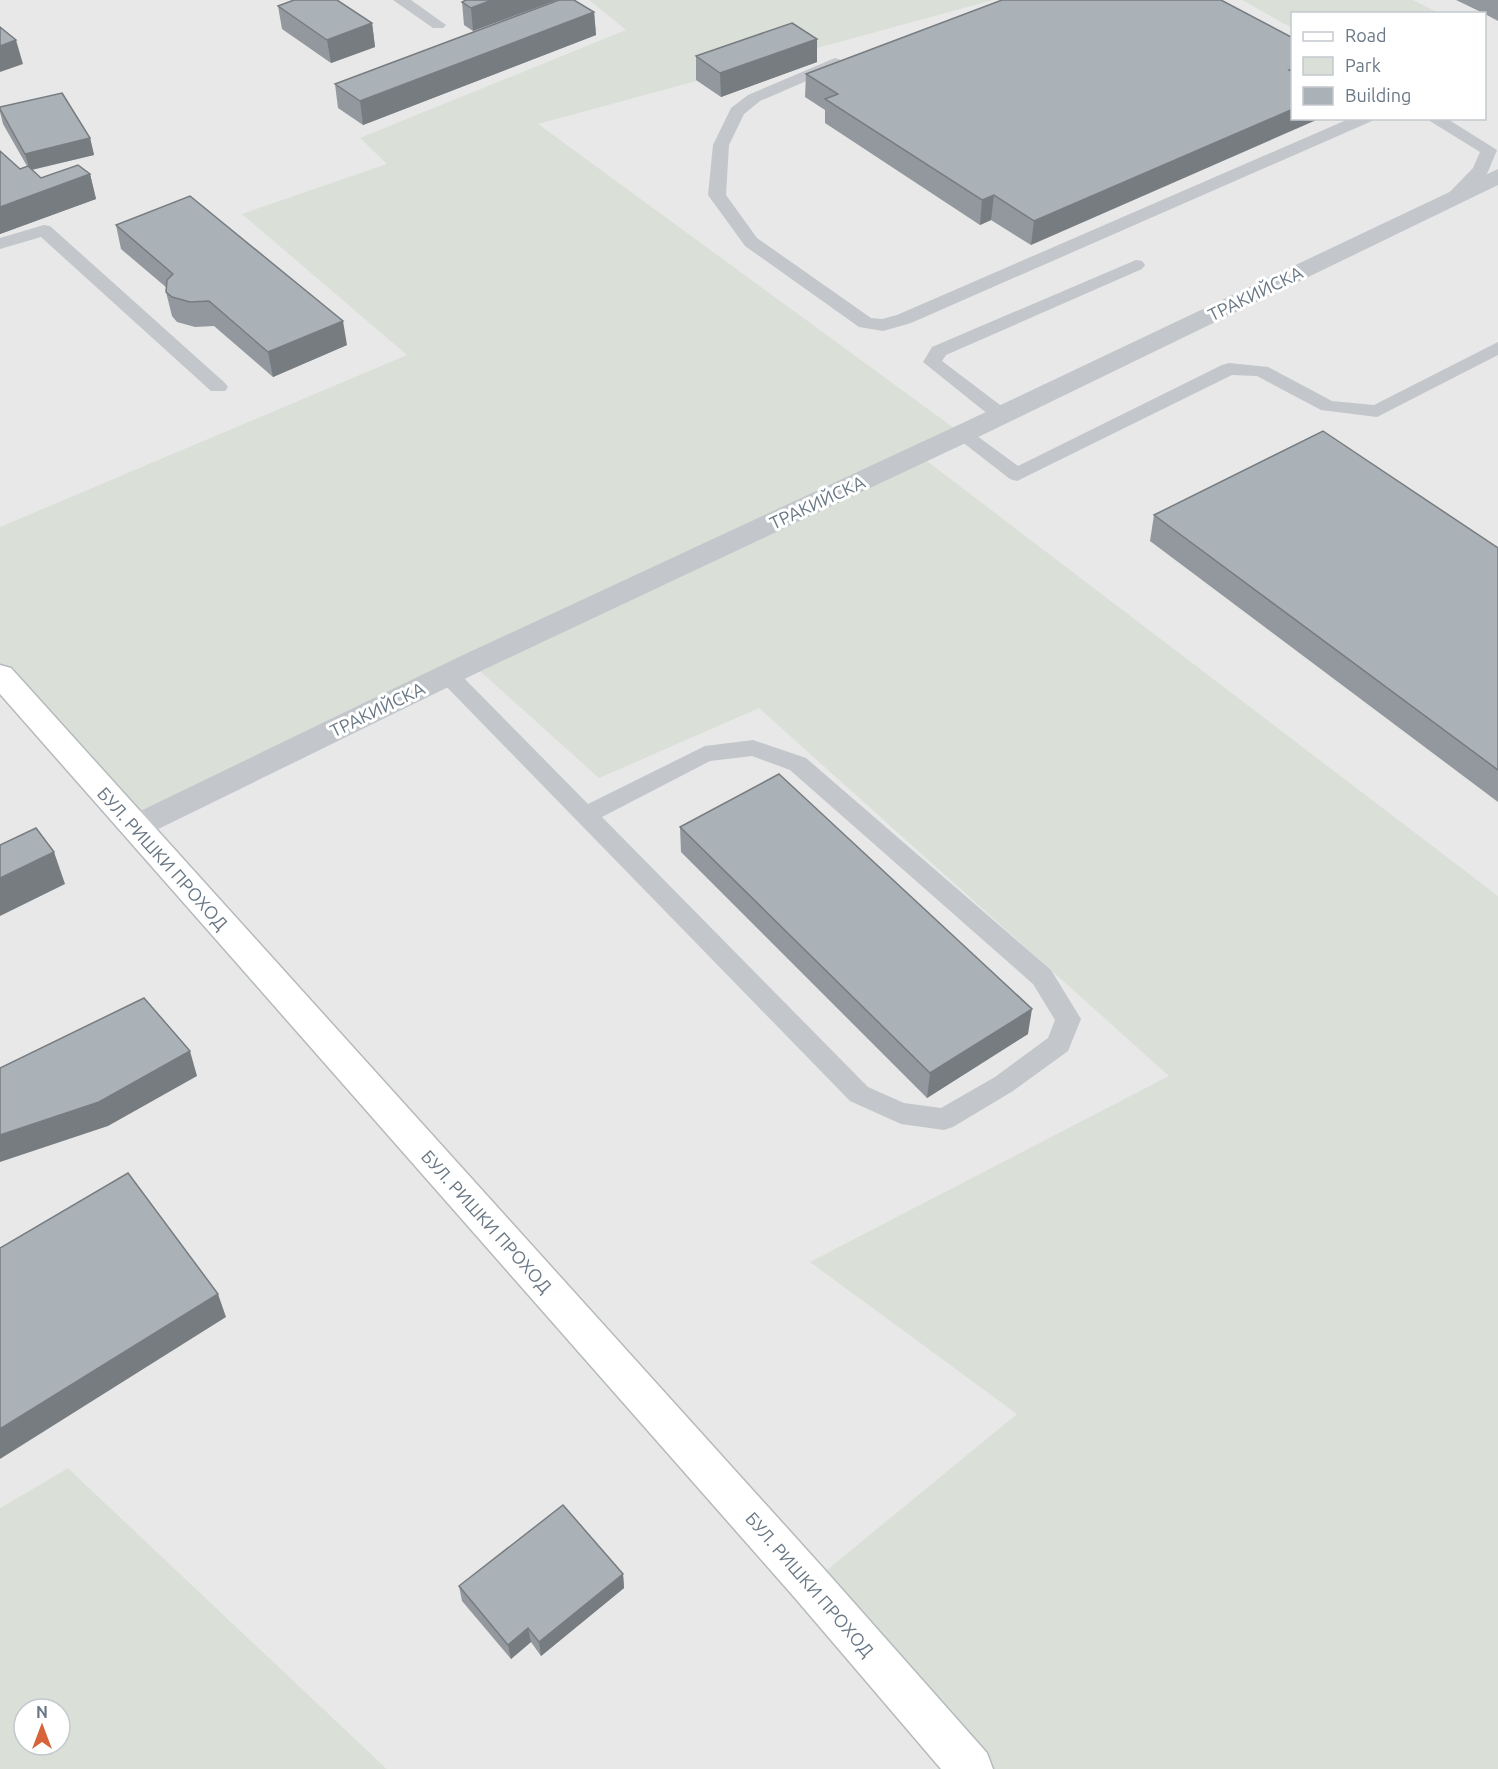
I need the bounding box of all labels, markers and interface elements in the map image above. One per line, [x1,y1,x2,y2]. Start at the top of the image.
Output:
legend [1291,12,1486,120]
text: Road [1345,25,1387,45]
text: Park [1345,55,1381,75]
text: Building [1345,85,1411,105]
street label: ТРАКИЙСКА [1204,261,1306,324]
street label: ТРАКИЙСКА [766,471,868,533]
street label: ТРАКИЙСКА [326,677,428,740]
street label: БУЛ. РИШКИ ПРОХОД [94,783,232,933]
street label: БУЛ. РИШКИ ПРОХОД [418,1146,556,1296]
street label: БУЛ. РИШКИ ПРОХОД [742,1508,878,1660]
north arrow [12,1697,72,1757]
text: N [36,1703,48,1721]

